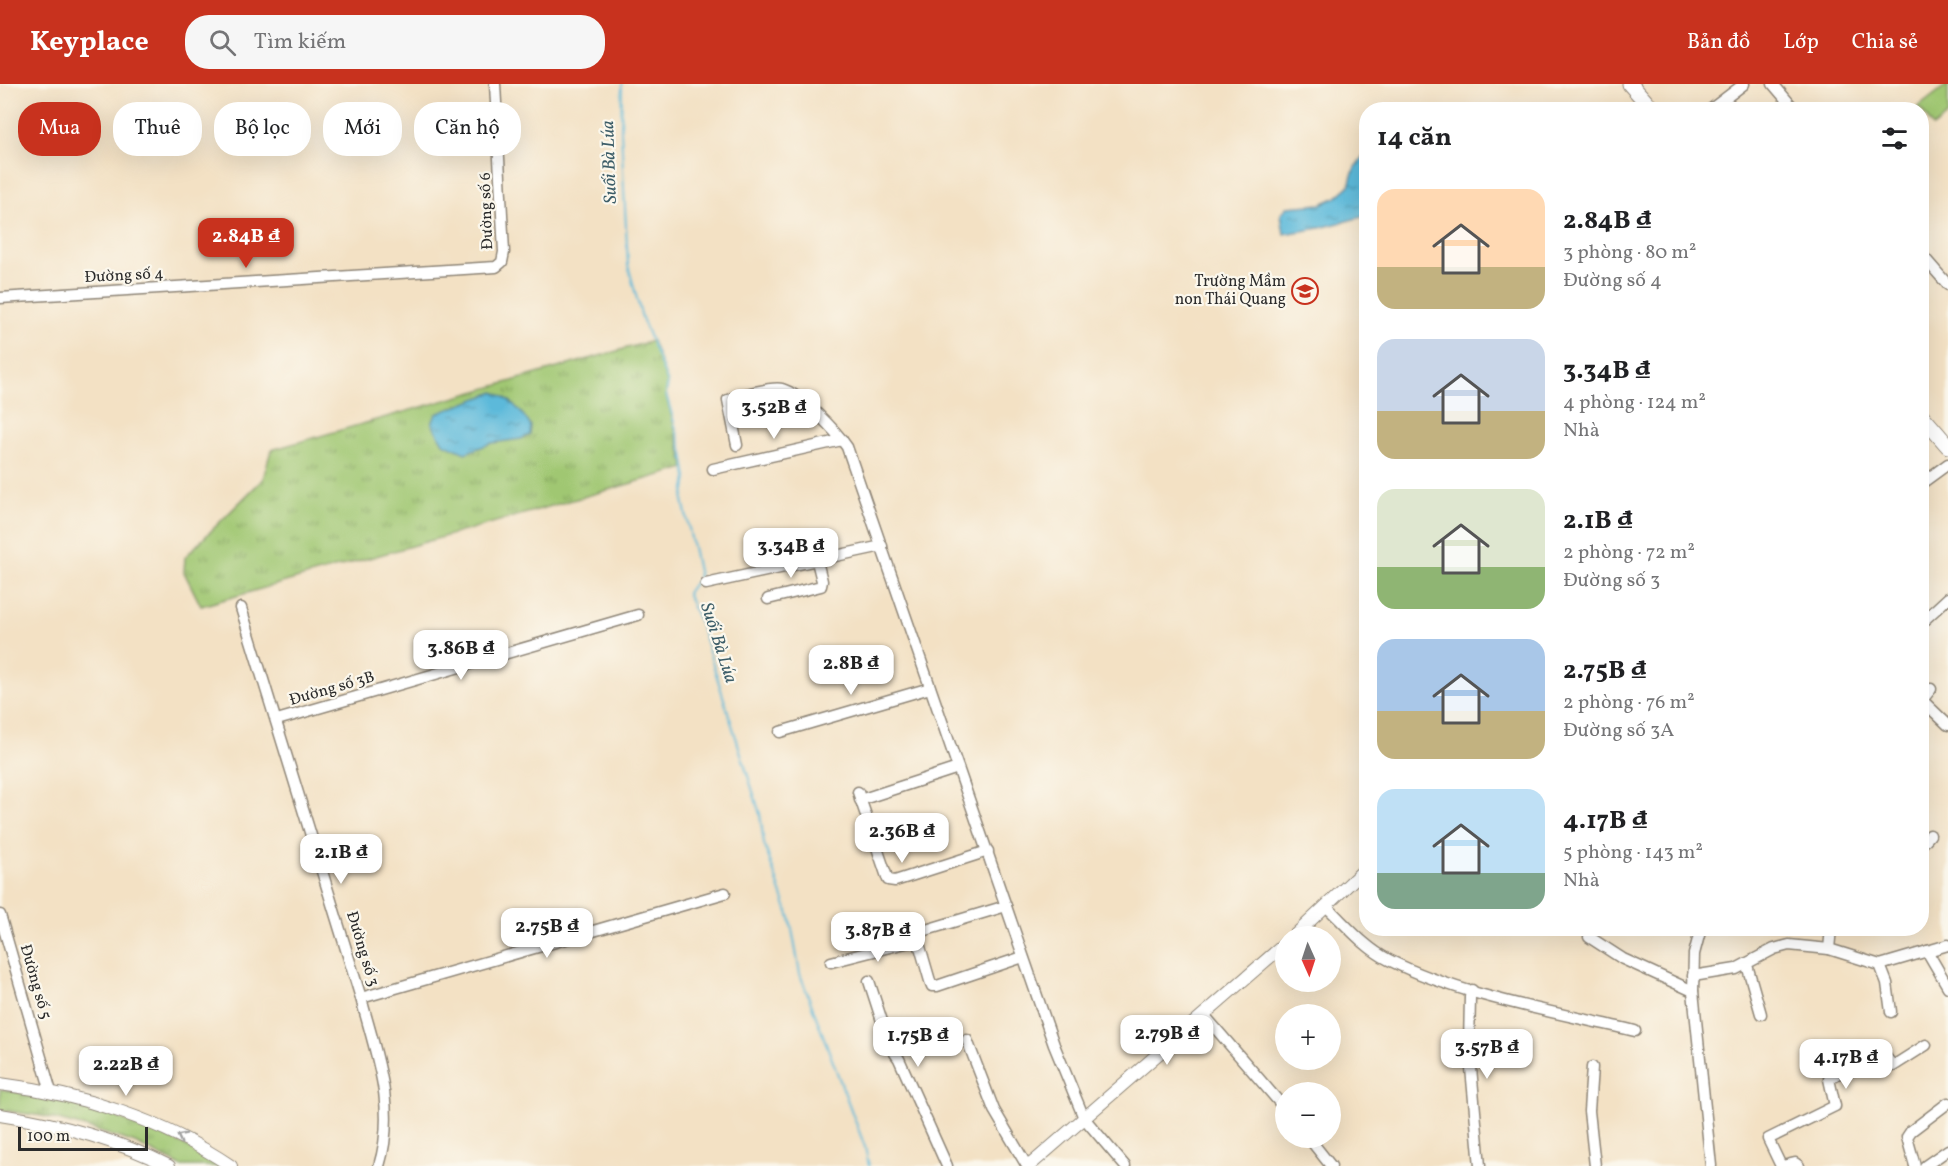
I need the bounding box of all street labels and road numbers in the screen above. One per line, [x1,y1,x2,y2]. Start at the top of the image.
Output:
street label: Đường số 6 [475,172,499,250]
street label: Đường số 4 [84,263,164,289]
street label: Đường số 3B [287,666,377,712]
street label: Đường số 3 [340,909,384,989]
street label: Đường số 5 [14,942,56,1022]

